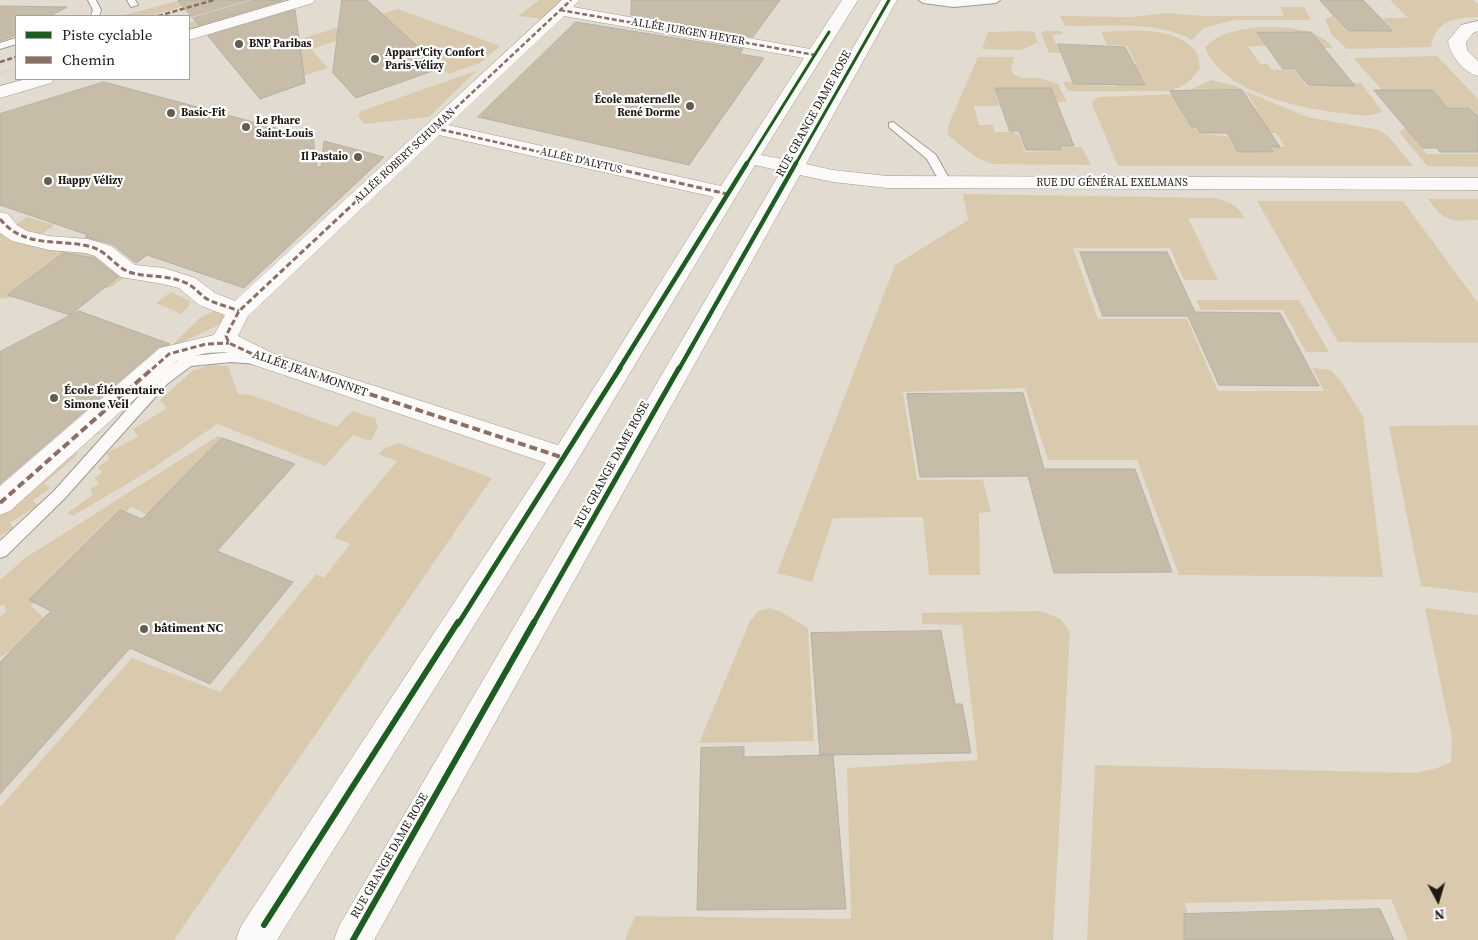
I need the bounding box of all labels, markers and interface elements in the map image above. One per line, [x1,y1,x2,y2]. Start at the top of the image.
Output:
legend [15,15,190,80]
street label: ALLÉE JURGEN HEYER [630,16,746,48]
text: Piste cyclable [62,24,152,45]
place label: BNP Paribas [249,37,311,51]
marker: BNP Paribas [233,38,245,50]
place label: Appart'City Confort Paris-Vélizy [385,46,484,72]
street label: RUE GRANGE DAME ROSE [773,48,855,180]
text: Chemin [62,49,115,70]
marker: Appart'City Confort Paris-Vélizy [369,53,381,65]
place label: École maternelle René Dorme [595,93,680,119]
marker: École maternelle René Dorme [684,100,696,112]
place label: Basic-Fit [181,106,225,120]
street label: ALLÉE ROBERT SCHUMAN [352,106,458,206]
marker: Basic-Fit [165,107,177,119]
place label: Le Phare Saint-Louis [256,114,313,140]
marker: Le Phare Saint-Louis [240,121,252,133]
street label: ALLÉE D'ALYTUS [539,145,623,177]
place label: Il Pastaio [301,150,348,164]
marker: Il Pastaio [352,151,364,163]
place label: Happy Vélizy [58,174,123,188]
marker: Happy Vélizy [42,175,54,187]
street label: RUE DU GÉNÉRAL EXELMANS [1036,176,1188,190]
street label: ALLÉE JEAN MONNET [250,348,370,400]
place label: École Élémentaire Simone Veil [64,384,164,412]
marker: École Élémentaire Simone Veil [48,392,60,404]
street label: RUE GRANGE DAME ROSE [571,399,653,531]
place label: bâtiment NC [154,622,223,636]
marker: bâtiment NC [138,623,150,635]
street label: RUE GRANGE DAME ROSE [348,791,432,921]
north arrow [1413,875,1463,925]
text: N [1433,904,1446,925]

